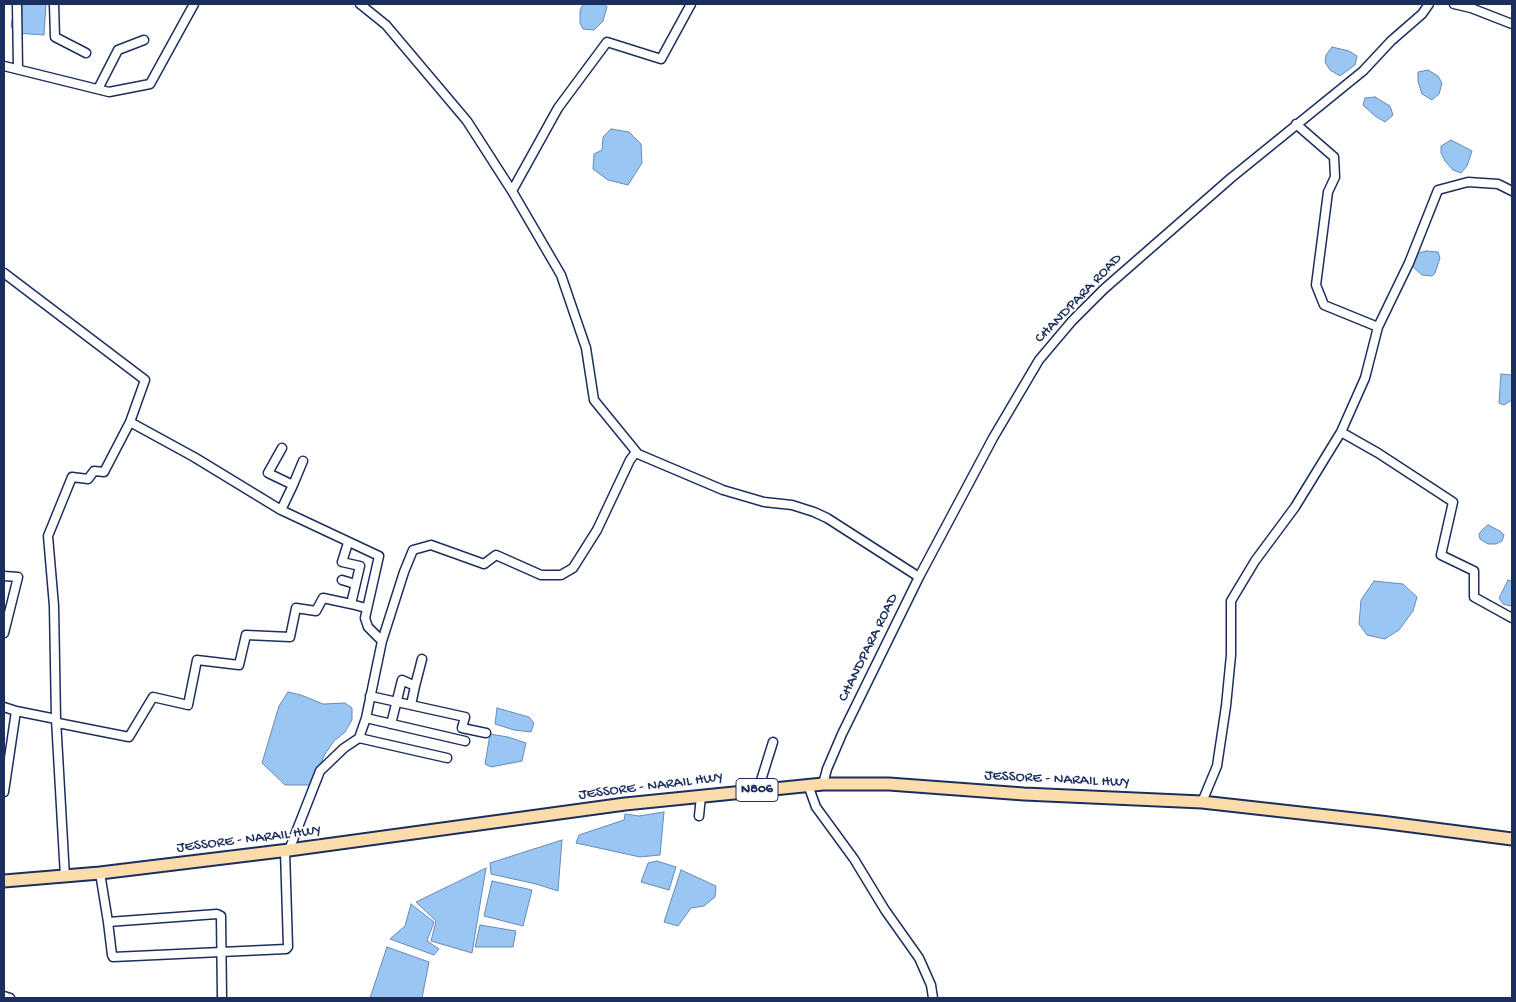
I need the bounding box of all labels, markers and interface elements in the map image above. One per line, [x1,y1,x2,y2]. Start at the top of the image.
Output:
street label: CHANDPARA ROAD [1032,250,1126,348]
street label: CHANDPARA ROAD [835,591,903,705]
street label: JESSORE - NARAIL HWY [984,767,1130,793]
street label: JESSORE - NARAIL HWY [578,769,724,805]
road number: N806 [736,778,778,802]
street label: JESSORE - NARAIL HWY [176,822,322,858]

